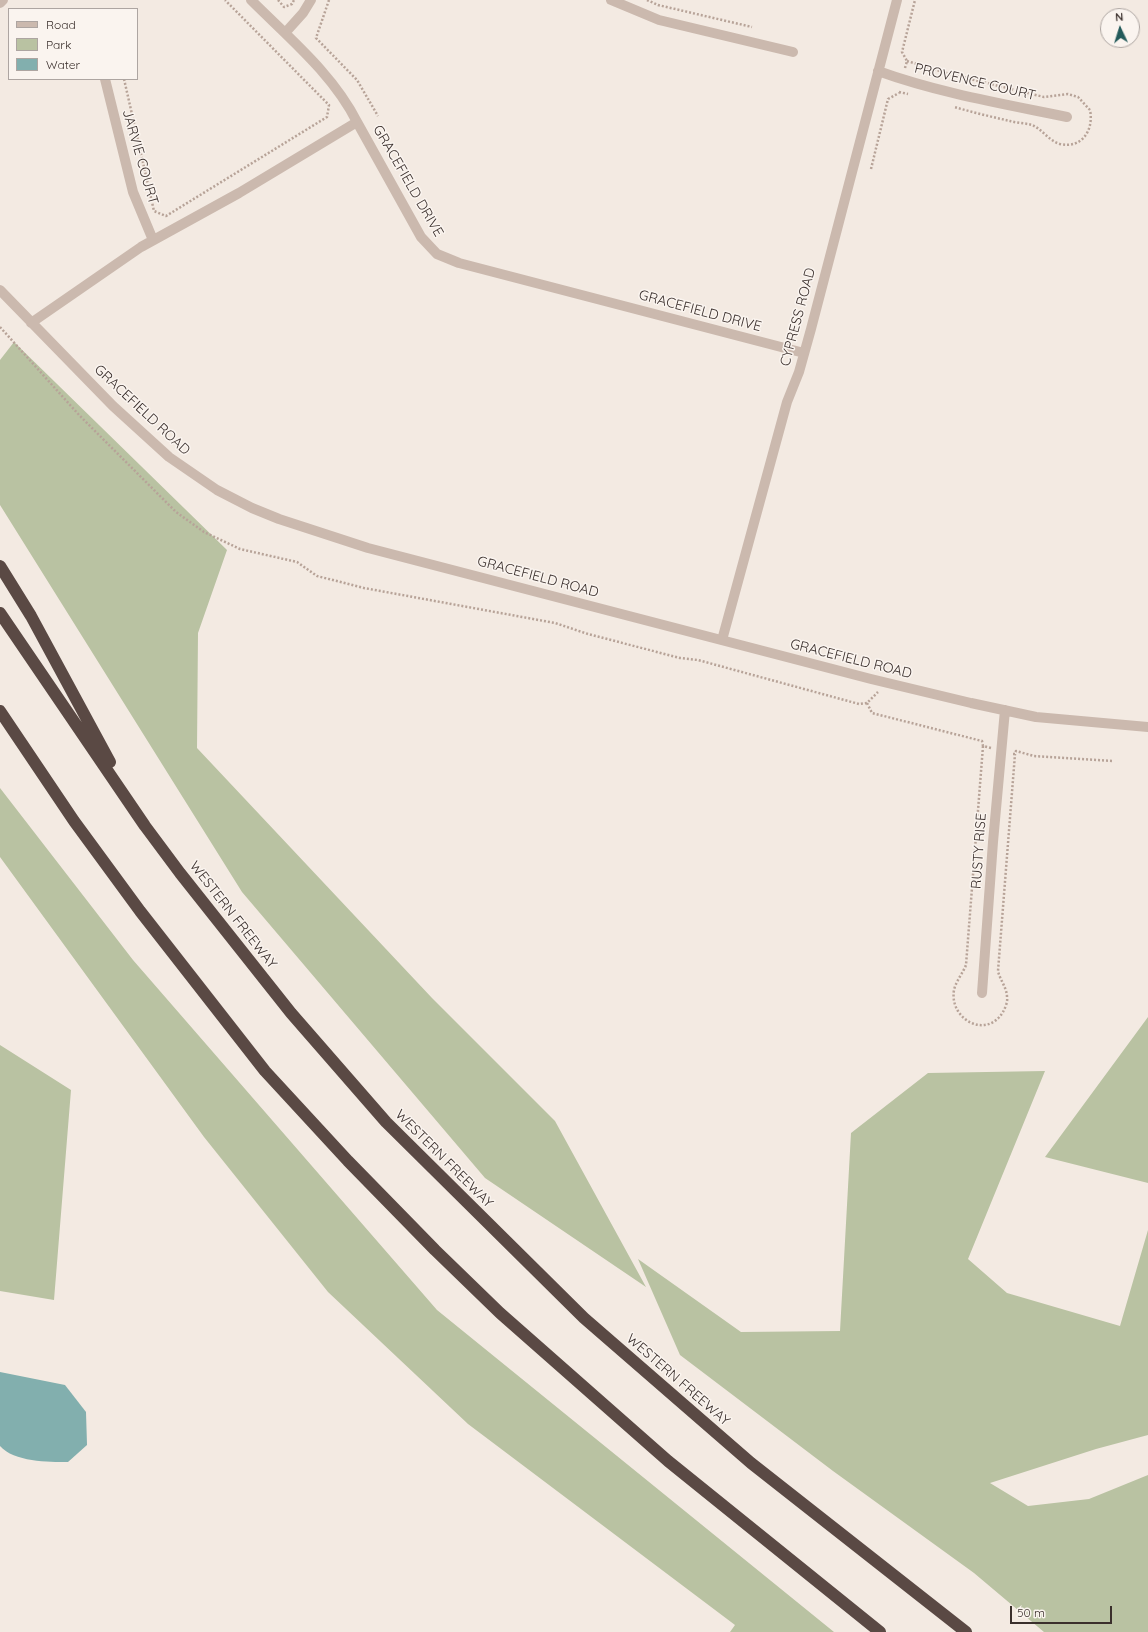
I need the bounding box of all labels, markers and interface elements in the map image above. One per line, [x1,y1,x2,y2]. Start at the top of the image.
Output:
legend [8,8,138,80]
north arrow [1100,8,1140,48]
text: N [1115,10,1124,24]
text: Road [46,17,76,32]
text: Park [46,37,71,52]
text: Water [46,57,80,72]
street label: PROVENCE COURT [913,60,1037,104]
street label: JARVIE COURT [118,108,162,206]
street label: GRACEFIELD DRIVE [369,122,447,240]
street label: CYPRESS ROAD [777,266,819,368]
street label: GRACEFIELD DRIVE [637,287,763,335]
street label: GRACEFIELD ROAD [91,361,193,459]
street label: GRACEFIELD ROAD [475,553,601,601]
street label: GRACEFIELD ROAD [788,636,914,682]
street label: RUSTY RISE [968,813,990,889]
street label: WESTERN FREEWAY [186,858,280,972]
street label: WESTERN FREEWAY [391,1106,497,1212]
street label: WESTERN FREEWAY [623,1330,733,1430]
scale bar [1012,1598,1114,1624]
text: 50 m [1017,1605,1045,1620]

